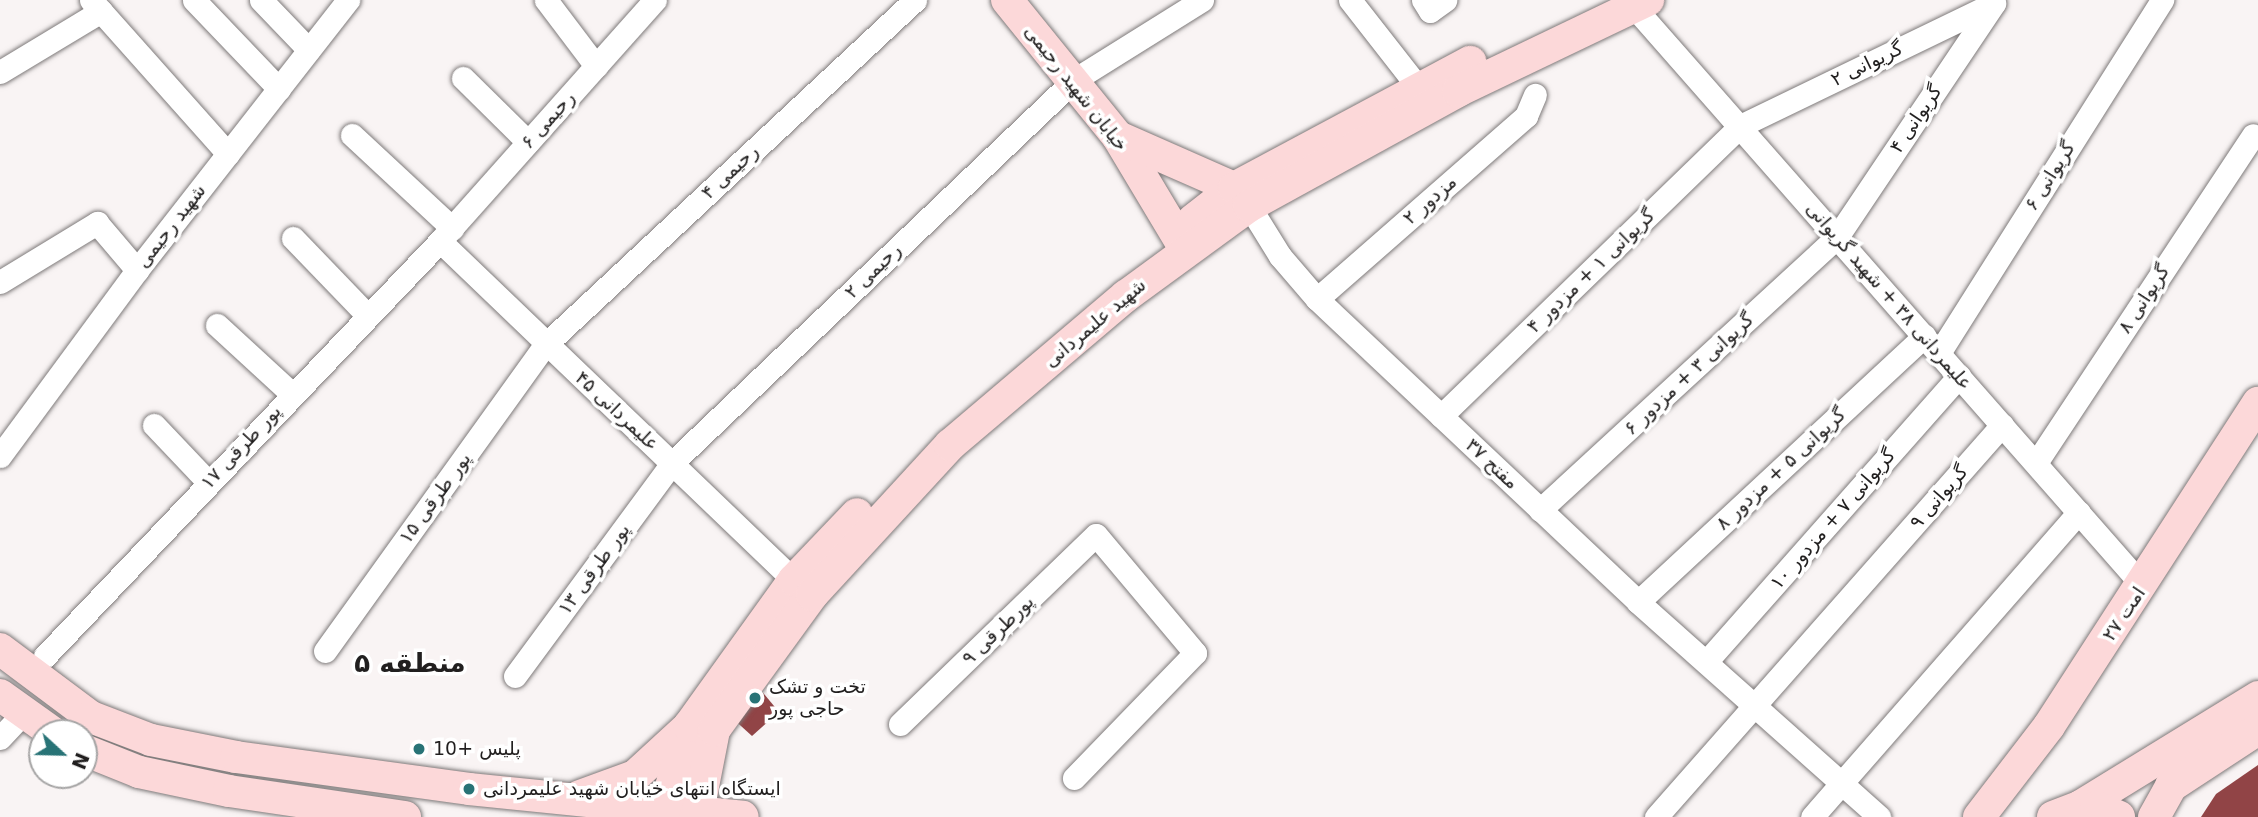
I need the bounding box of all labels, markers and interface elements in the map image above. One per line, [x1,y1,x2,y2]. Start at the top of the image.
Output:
street label: خیابان شهید رحیمی [1020,20,1132,156]
street label: گریوانی ۲ [1827,37,1907,91]
street label: گریوانی ۴ [1885,81,1947,157]
street label: رحیمی ۶ [516,86,580,154]
street label: گریوانی ۶ [2020,137,2080,215]
street label: رحیمی ۴ [697,140,763,204]
street label: مزدور ۲ [1398,170,1462,230]
street label: شهید رحیمی [131,180,211,272]
street label: علیمردانی ۳۸ + شهید گریوانی [1801,197,1977,395]
street label: گریوانی ۱ + مزدور ۴ [1522,204,1660,338]
street label: رحیمی ۲ [840,239,906,303]
street label: گریوانی ۸ [2113,260,2175,338]
street label: شهید علیمردانی [1039,274,1151,372]
street label: گریوانی ۳ + مزدور ۶ [1619,308,1759,440]
street label: علیمردانی ۴۵ [570,366,664,456]
street label: پور طرقی ۱۷ [196,400,286,494]
street label: گریوانی ۵ + مزدور ۸ [1711,403,1851,535]
street label: مفتح ۳۷ [1461,434,1523,494]
street label: گریوانی ۷ + مزدور ۱۰ [1766,444,1900,594]
street label: پور طرقی ۱۵ [394,448,476,548]
street label: گریوانی ۹ [1905,460,1973,534]
street label: پور طرقی ۱۳ [553,519,635,619]
street label: امت ۲۷ [2098,583,2150,645]
street label: پورطرقی ۹ [957,590,1039,670]
district label: منطقه ۵ [354,648,466,680]
place label: تخت و تشک حاجی پور [769,676,866,720]
marker: تخت و تشک حاجی پور [747,690,763,706]
north arrow [28,719,98,789]
place label: پلیس +10 [433,738,521,760]
marker: پلیس +10 [411,741,427,757]
text: N [67,750,94,773]
place label: ایستگاه انتهای خیابان شهید علیمردانی [483,778,781,800]
marker: ایستگاه انتهای خیابان شهید علیمردانی [461,781,477,797]

